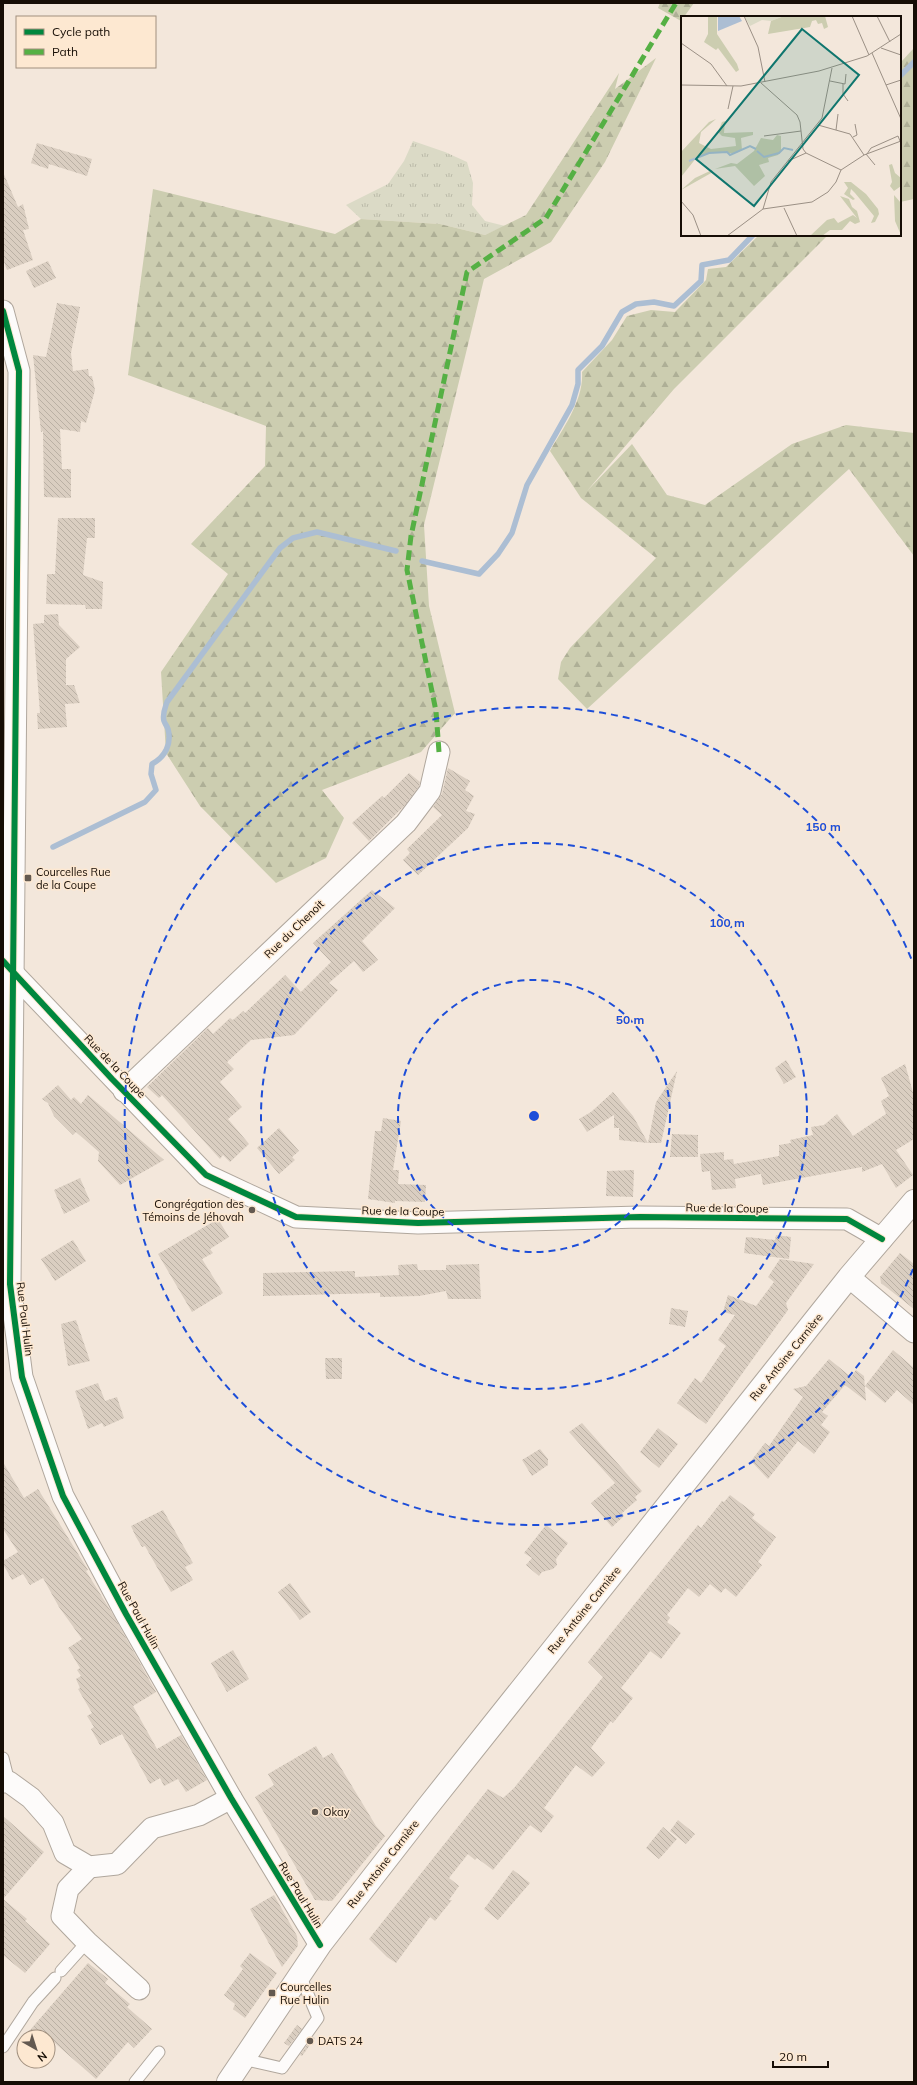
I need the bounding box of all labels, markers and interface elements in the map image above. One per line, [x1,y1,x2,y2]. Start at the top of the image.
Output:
legend [16,16,156,68]
inset map [681,16,901,236]
text: Cycle path [52,24,110,39]
text: Path [52,44,78,59]
text: 150 m [805,819,841,834]
place label: Courcelles Rue de la Coupe [36,865,111,892]
marker: Courcelles Rue de la Coupe [23,873,33,883]
street label: Rue du Chenoit [261,897,327,961]
text: 100 m [709,915,745,930]
text: 50 m [616,1012,644,1027]
street label: Rue de la Coupe [81,1031,149,1101]
centre of rings [527,1109,541,1123]
place label: Congrégation des Témoins de Jéhovah [142,1197,244,1224]
street label: Rue de la Coupe [686,1200,768,1216]
street label: Rue de la Coupe [362,1203,444,1219]
marker: Congrégation des Témoins de Jéhovah [247,1205,257,1215]
street label: Rue Paul Hulin [14,1281,36,1357]
street label: Rue Antoine Carnière [747,1311,826,1403]
street label: Rue Antoine Carnière [545,1564,624,1656]
street label: Rue Paul Hulin [115,1579,163,1651]
place label: Okay [323,1805,350,1819]
marker: Okay [310,1807,320,1817]
street label: Rue Antoine Carnière [344,1817,422,1911]
street label: Rue Paul Hulin [276,1859,326,1931]
place label: Courcelles Rue Hulin [280,1980,332,2007]
marker: Courcelles Rue Hulin [267,1988,277,1998]
north arrow [16,2029,56,2069]
place label: DATS 24 [318,2034,363,2048]
marker: DATS 24 [305,2036,315,2046]
scale bar [773,2043,828,2069]
text: N [35,2049,50,2065]
text: 20 m [779,2049,807,2064]

